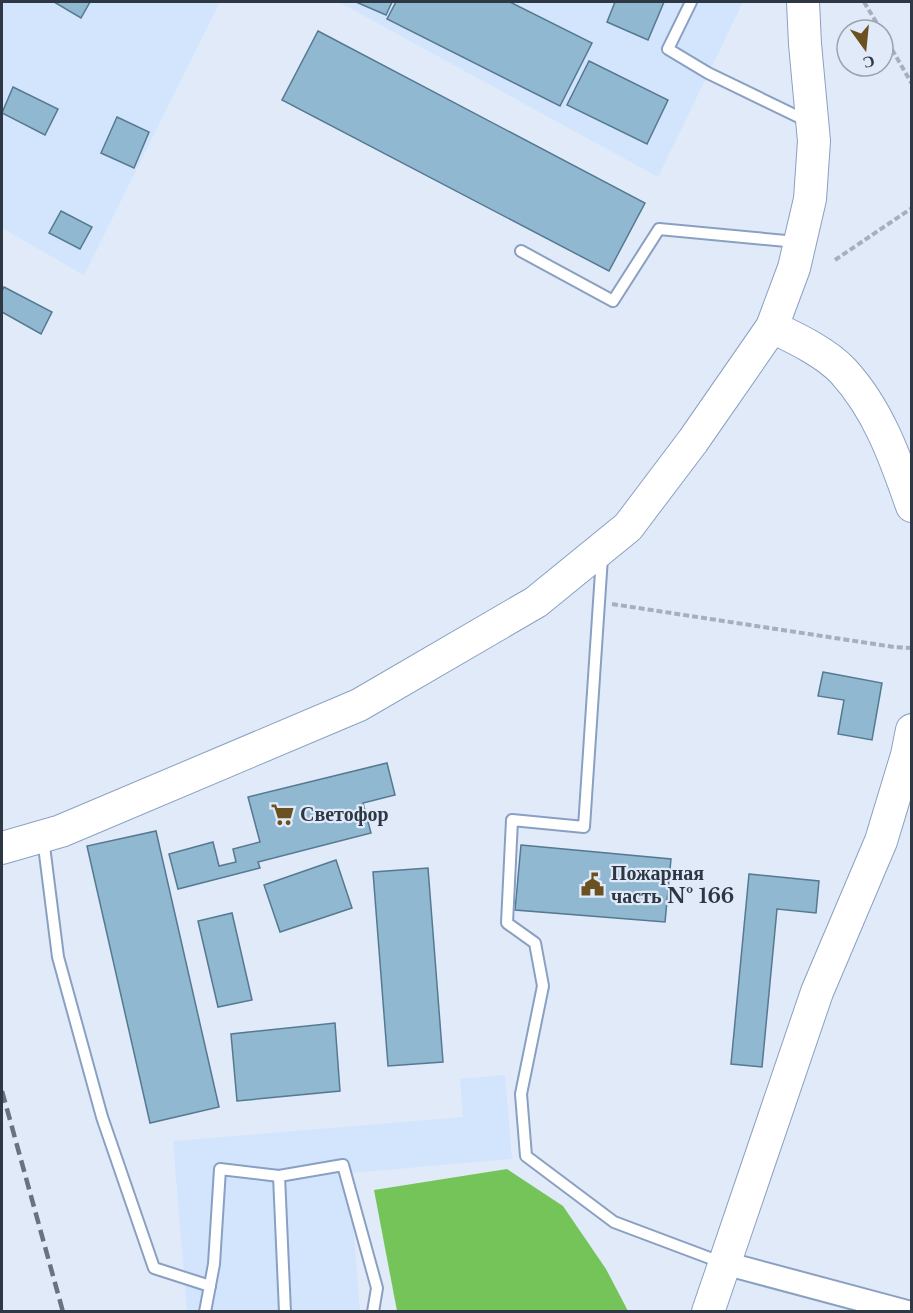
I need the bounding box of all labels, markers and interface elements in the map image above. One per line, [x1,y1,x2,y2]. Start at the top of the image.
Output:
north arrow [835,18,895,78]
text: С [861,51,877,74]
supermarket icon: Светофор [269,801,295,827]
place label: Светофор [300,802,389,826]
place label: Пожарная часть № 166 [611,861,734,908]
public building icon: Пожарная часть № 166 [580,871,606,897]

